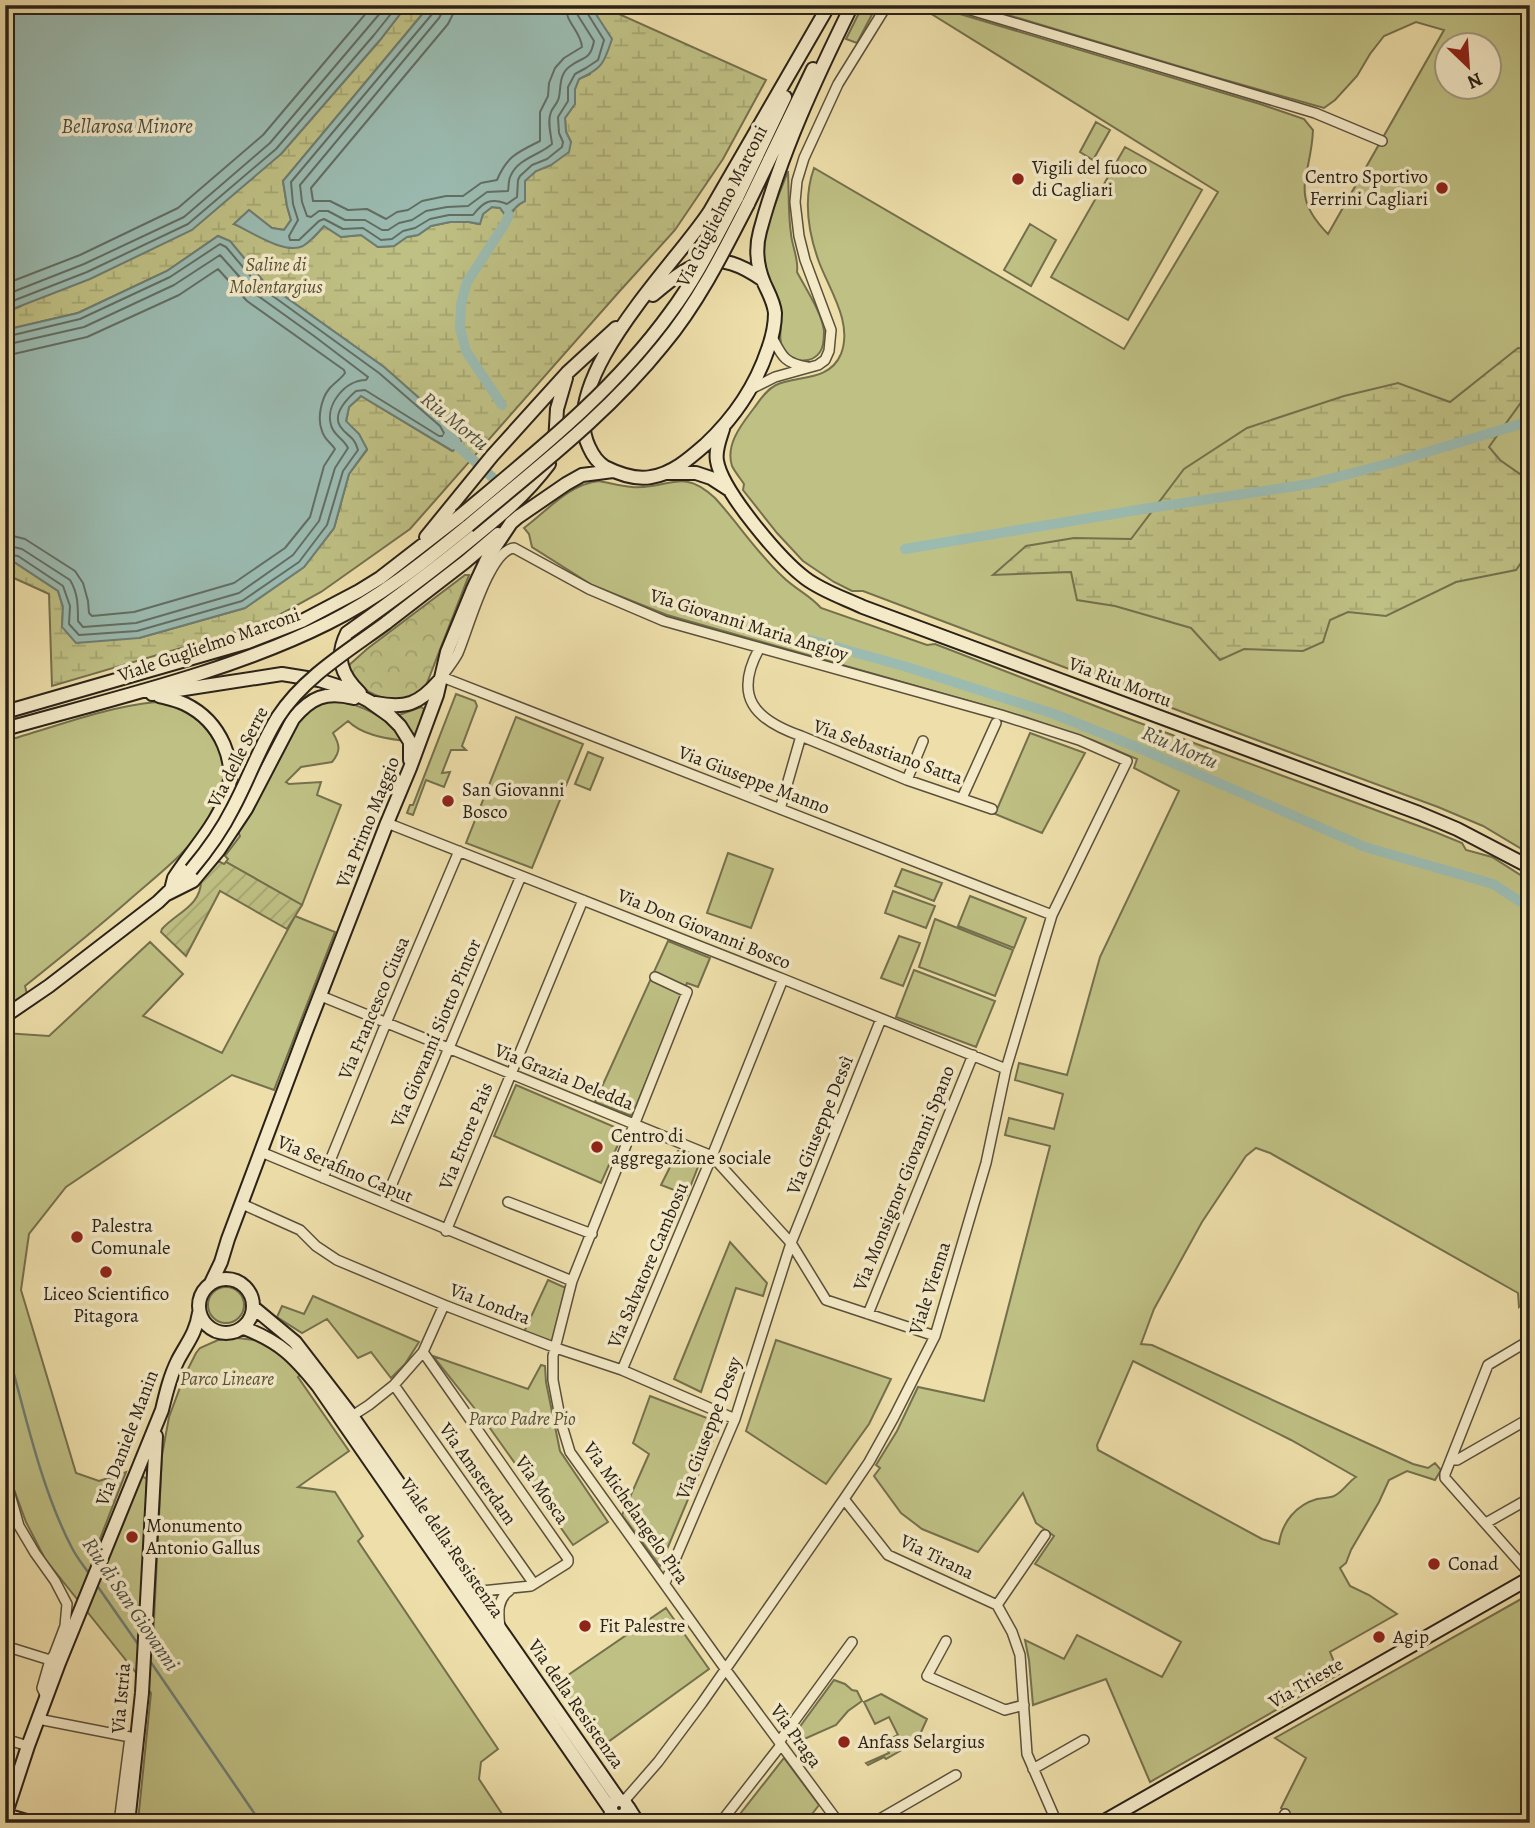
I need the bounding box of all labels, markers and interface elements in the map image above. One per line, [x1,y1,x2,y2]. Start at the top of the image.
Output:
north arrow [1434,32,1504,102]
text: N [1463,66,1487,95]
water label: Bellarosa Minore [61,112,193,140]
street label: Via Guglielmo Marconi [670,121,774,292]
place label: Vigili del fuoco di Cagliari [1031,155,1147,203]
place label: Centro Sportivo Ferrini Cagliari [1305,164,1428,212]
marker: Vigili del fuoco di Cagliari [1010,171,1026,187]
marker: Centro Sportivo Ferrini Cagliari [1434,180,1450,196]
park label: Saline di Molentargius [229,252,323,300]
water label: Riu Mortu [415,385,495,457]
street label: Via Giovanni Maria Angioy [646,582,852,668]
street label: Viale Guglielmo Marconi [113,602,304,689]
street label: Via Riu Mortu [1064,650,1176,714]
street label: Via delle Serre [201,702,275,813]
street label: Via Sebastiano Satta [809,713,966,791]
water label: Riu Mortu [1138,718,1222,776]
street label: Via Giuseppe Manno [674,739,833,821]
street label: Via Primo Maggio [329,753,406,892]
place label: San Giovanni Bosco [462,777,565,825]
marker: San Giovanni Bosco [440,793,456,809]
street label: Via Don Giovanni Bosco [612,882,795,976]
street label: Via Francesco Ciusa [332,932,416,1084]
street label: Via Giovanni Siotto Pintor [384,935,487,1132]
street label: Via Grazia Deledda [490,1037,638,1117]
street label: Via Giuseppe Dessì [780,1052,860,1199]
street label: Via Monsignor Giovanni Spano [847,1062,961,1295]
street label: Via Ettore Pais [432,1079,499,1194]
place label: Centro di aggregazione sociale [611,1123,771,1171]
street label: Via Serafino Caput [272,1128,417,1209]
marker: Centro di aggregazione sociale [589,1139,605,1155]
street label: Via Salvatore Cambosu [601,1177,695,1353]
place label: Palestra Comunale [91,1213,170,1261]
marker: Palestra Comunale [69,1229,85,1245]
street label: Viale Vienna [902,1238,957,1339]
marker: Liceo Scientifico Pitagora [98,1264,114,1280]
street label: Via Londra [445,1276,534,1331]
place label: Liceo Scientifico Pitagora [43,1281,169,1329]
street label: Via Giuseppe Dessy [669,1352,748,1504]
park label: Parco Lineare [180,1366,274,1392]
street label: Via Daniele Manin [89,1367,165,1510]
park label: Parco Padre Pio [468,1406,576,1432]
street label: Via Amsterdam [432,1417,523,1531]
street label: Via Michelangelo Pira [577,1436,695,1589]
street label: Via Mosca [508,1450,575,1530]
street label: Viale della Resistenza [393,1472,510,1623]
place label: Monumento Antonio Gallus [145,1513,260,1561]
street label: Via Tirana [895,1528,978,1586]
marker: Monumento Antonio Gallus [124,1529,140,1545]
water label: Riu di San Giovanni [76,1532,186,1676]
place label: Conad [1448,1551,1499,1577]
marker: Conad [1426,1556,1442,1572]
place label: Fit Palestre [599,1613,685,1639]
marker: Fit Palestre [577,1618,593,1634]
place label: Agip [1392,1624,1429,1650]
marker: Agip [1371,1629,1387,1645]
street label: Via della Resistenza [521,1633,630,1774]
street label: Via Trieste [1263,1651,1348,1715]
street label: Via Istria [105,1662,137,1735]
street label: Via Praga [763,1698,828,1773]
place label: Anfass Selargius [857,1729,985,1755]
marker: Anfass Selargius [836,1734,852,1750]

